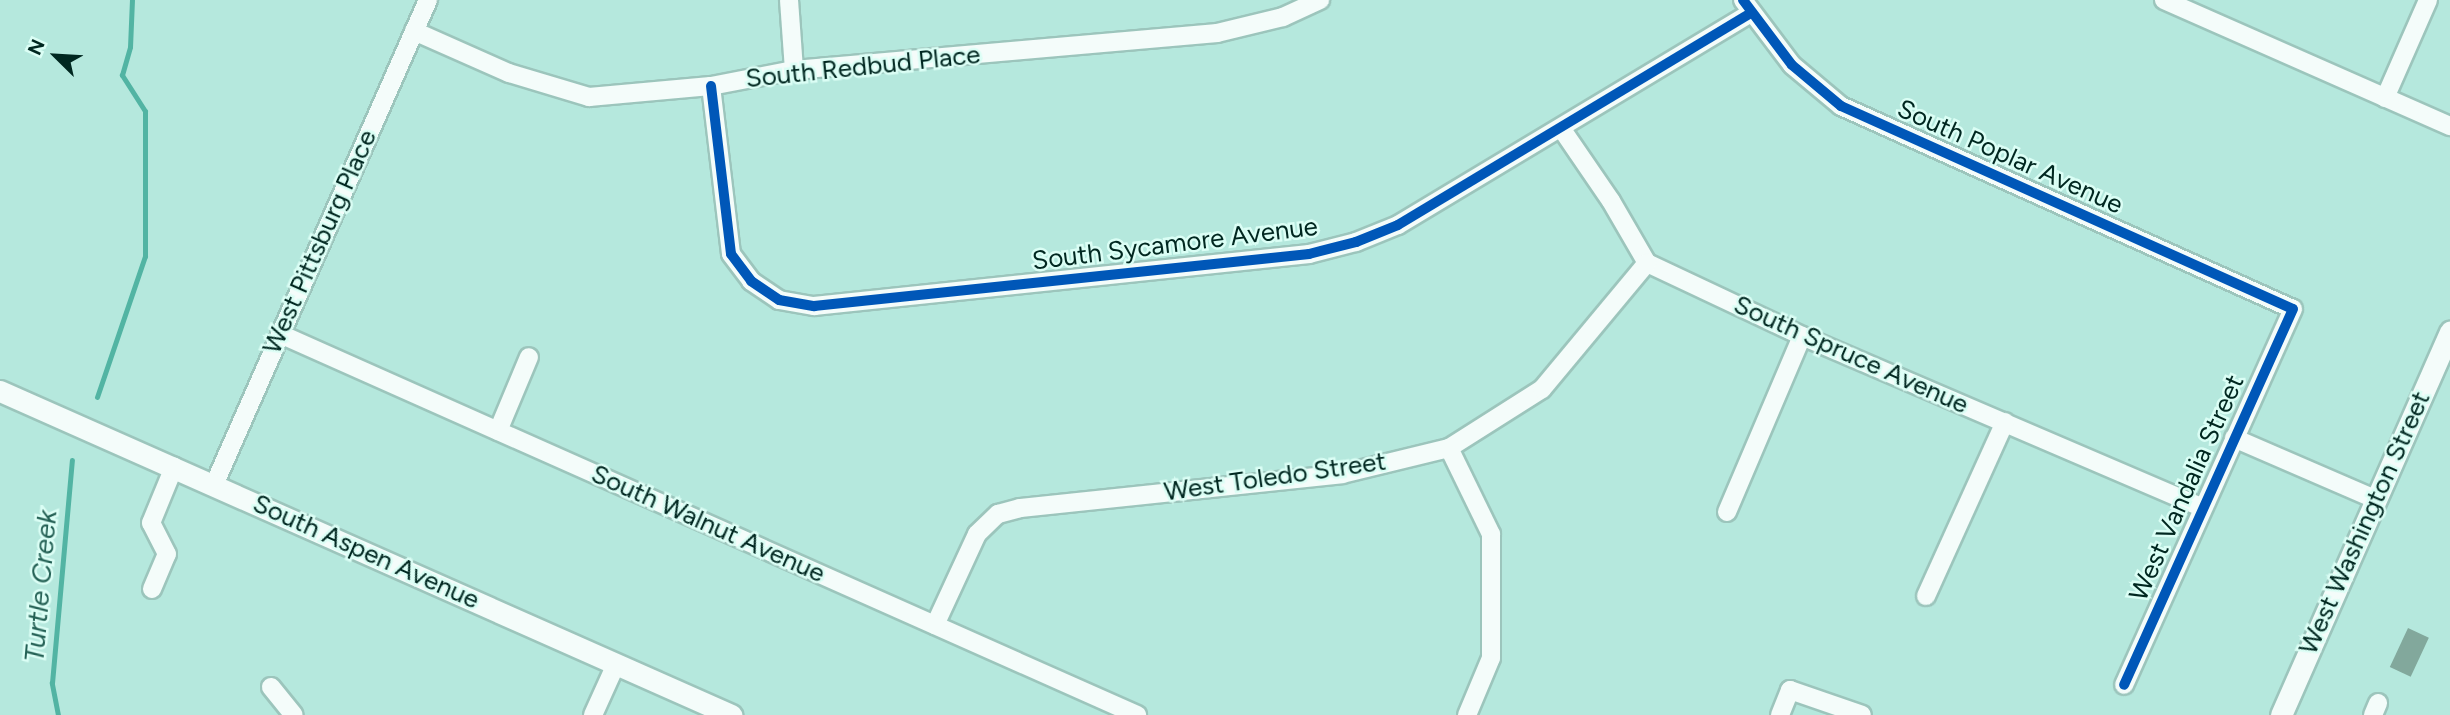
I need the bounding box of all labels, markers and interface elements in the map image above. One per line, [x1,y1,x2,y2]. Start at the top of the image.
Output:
north arrow [21,21,91,91]
text: N [23,36,50,59]
street label: South Redbud Place [744,39,982,95]
street label: South Poplar Avenue [1892,93,2128,221]
street label: West Pittsburg Place [257,125,383,359]
street label: South Sycamore Avenue [1030,211,1320,277]
street label: South Spruce Avenue [1729,289,1973,421]
street label: West Vandalia Street [2123,370,2251,606]
street label: West Washington Street [2293,387,2437,659]
street label: West Toledo Street [1162,446,1388,508]
street label: South Walnut Avenue [586,458,830,590]
street label: South Aspen Avenue [248,488,484,616]
water label: Turtle Creek [17,509,63,663]

